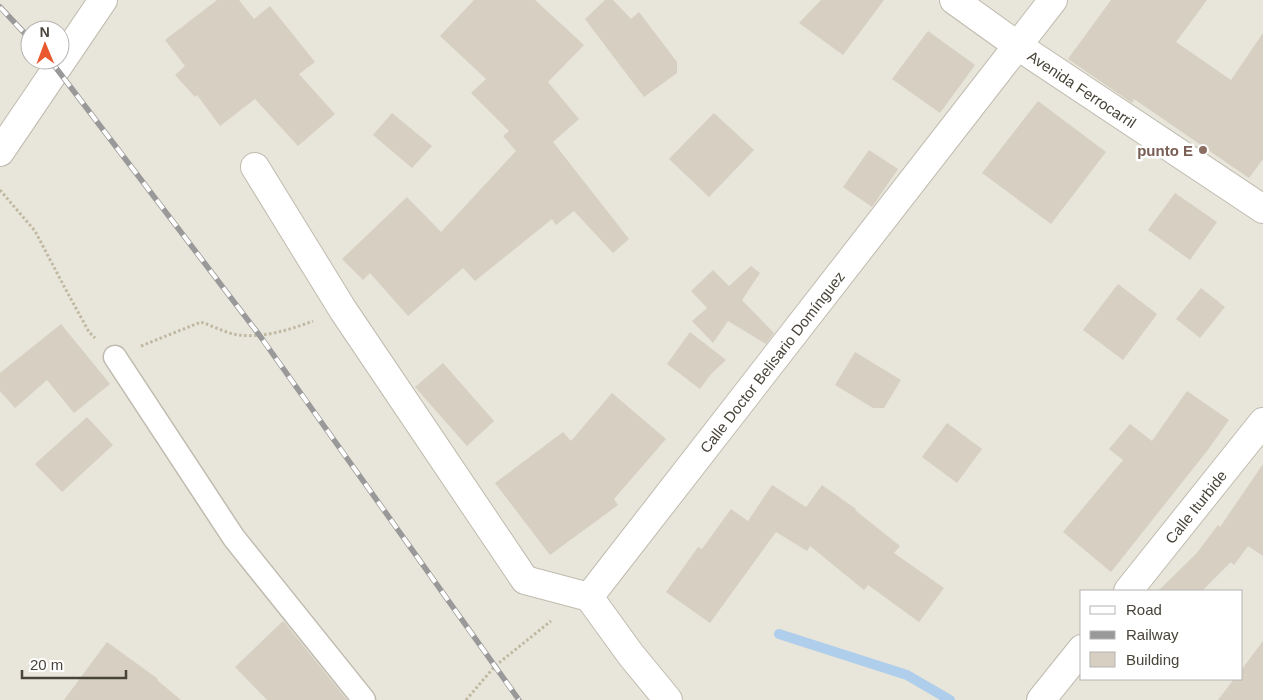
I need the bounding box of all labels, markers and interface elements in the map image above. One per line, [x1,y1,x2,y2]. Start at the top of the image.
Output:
north arrow [20,20,70,70]
text: N [40,24,50,40]
street label: Avenida Ferrocarril [1025,47,1140,131]
place label: punto E [1137,142,1193,159]
marker: punto E [1197,144,1209,156]
street label: Calle Doctor Belisario Domínguez [696,268,848,456]
street label: Calle Iturbide [1161,467,1230,546]
legend [1080,590,1243,680]
text: Road [1126,601,1162,618]
text: Railway [1126,626,1179,643]
scale bar [22,648,126,680]
text: Building [1126,651,1179,668]
text: 20 m [30,656,63,673]

